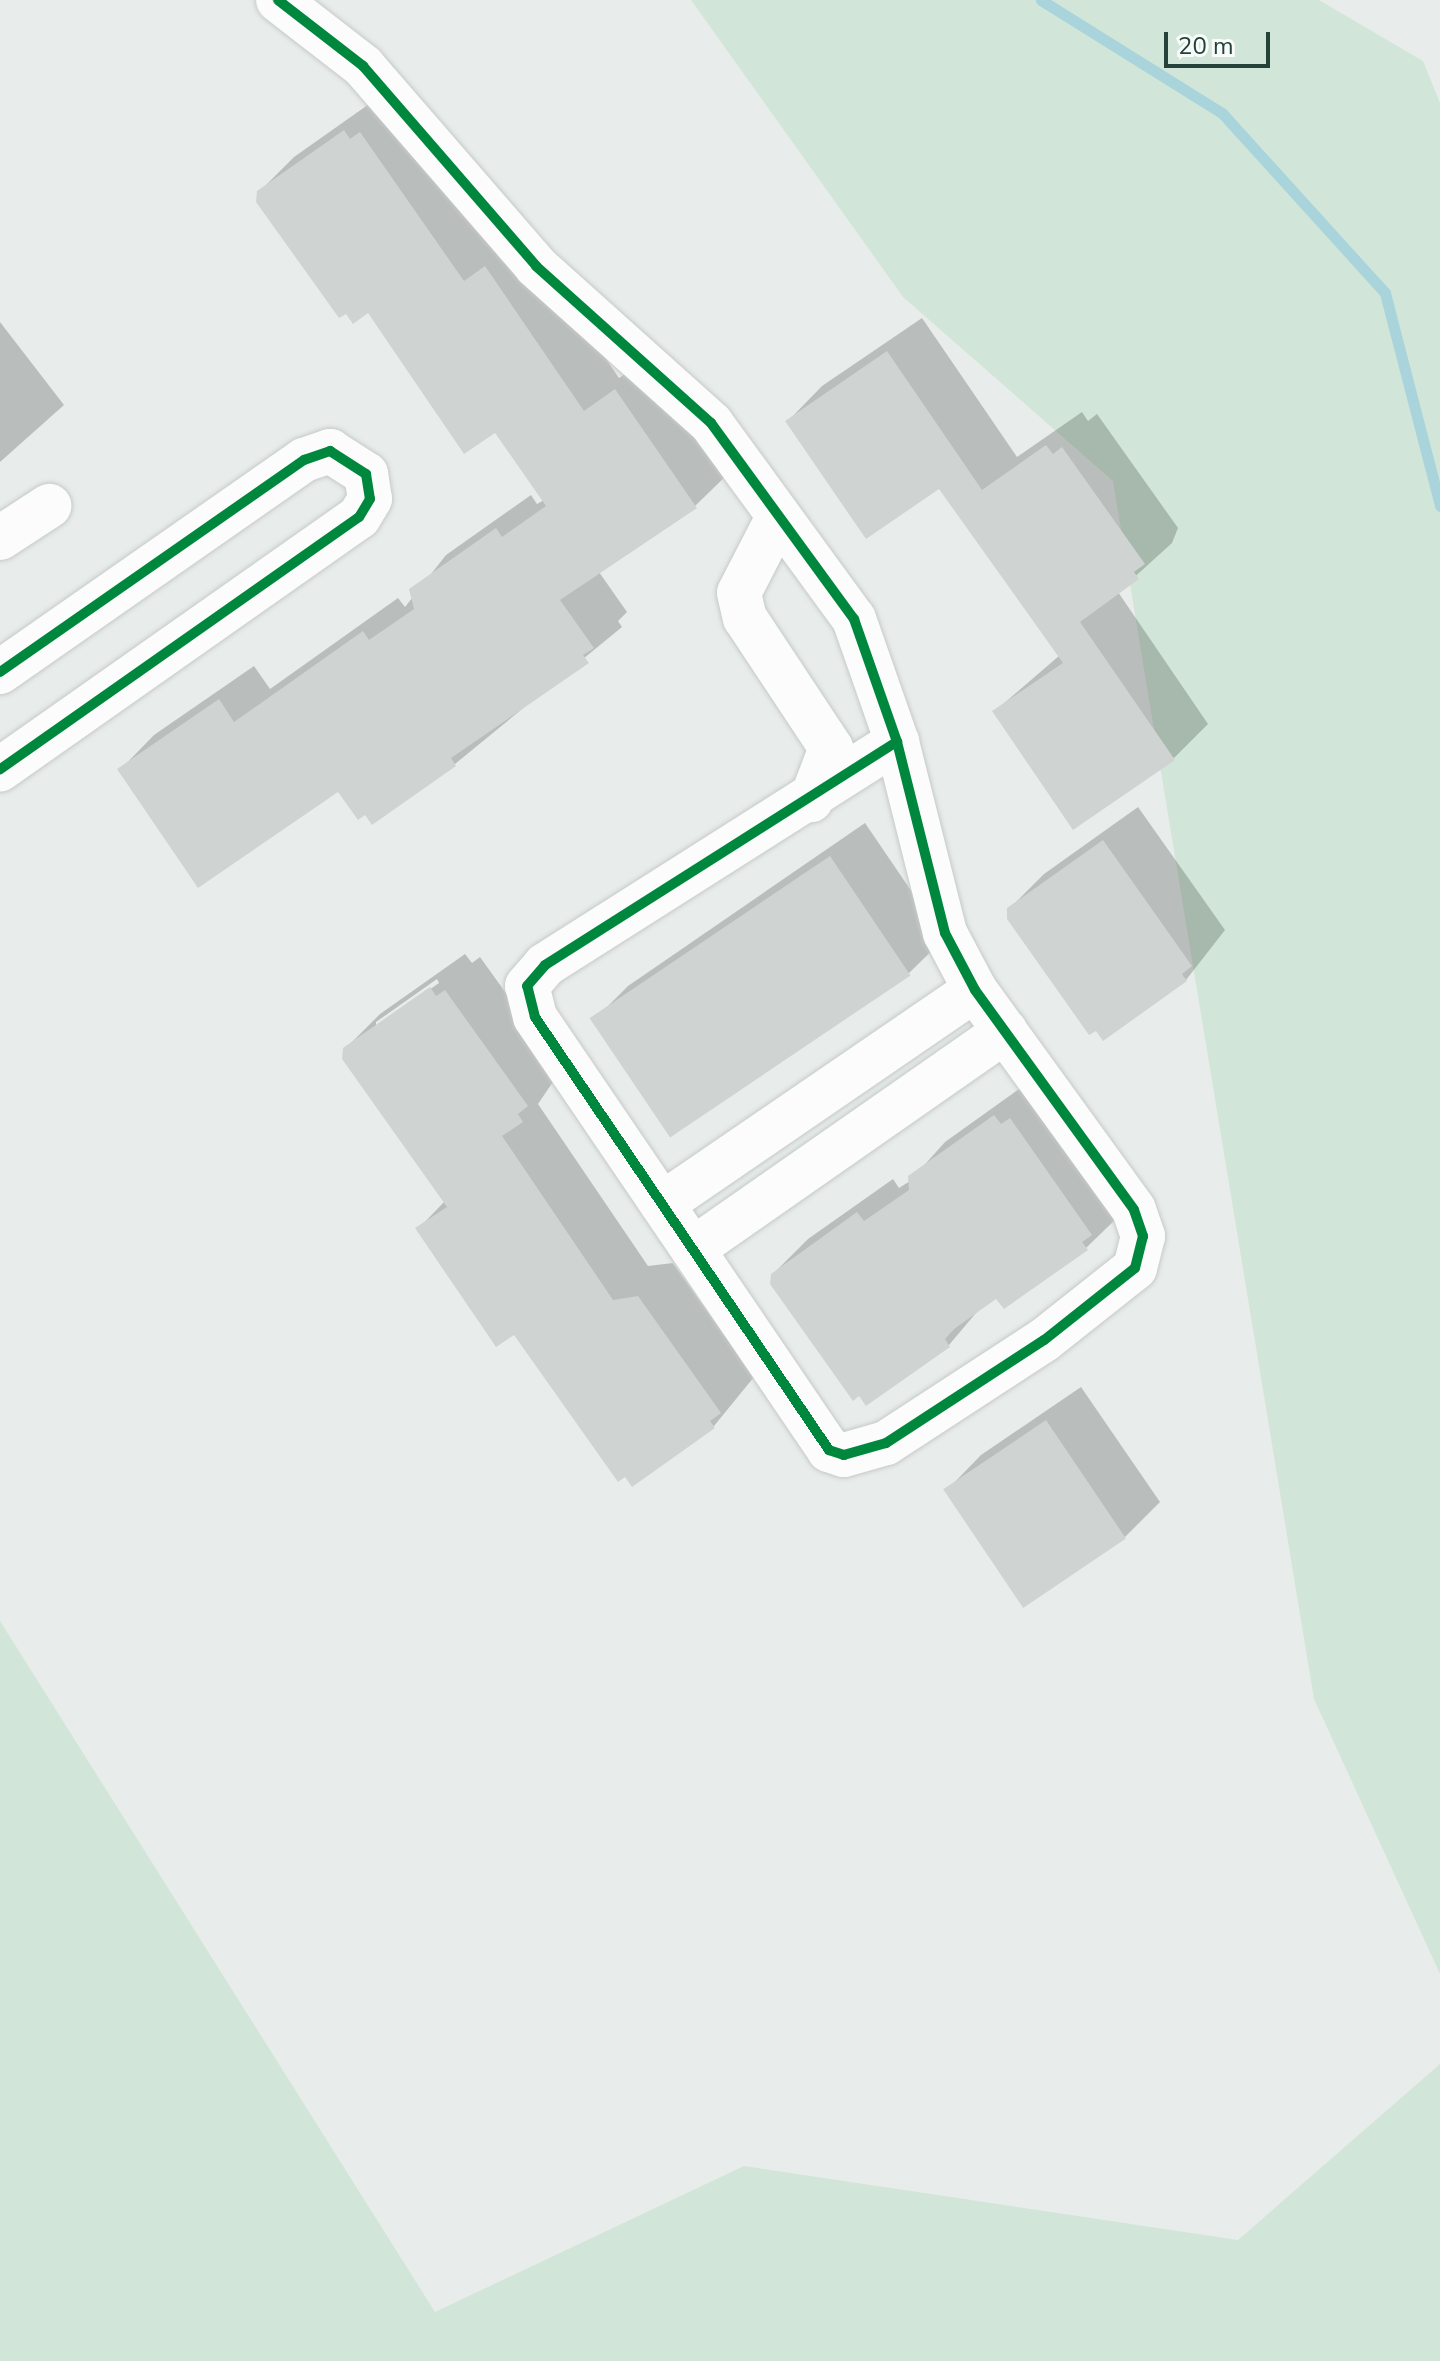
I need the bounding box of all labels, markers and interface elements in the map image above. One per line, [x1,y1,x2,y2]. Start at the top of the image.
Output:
scale bar [1168,16,1274,66]
text: 20 m [1178,30,1234,62]

